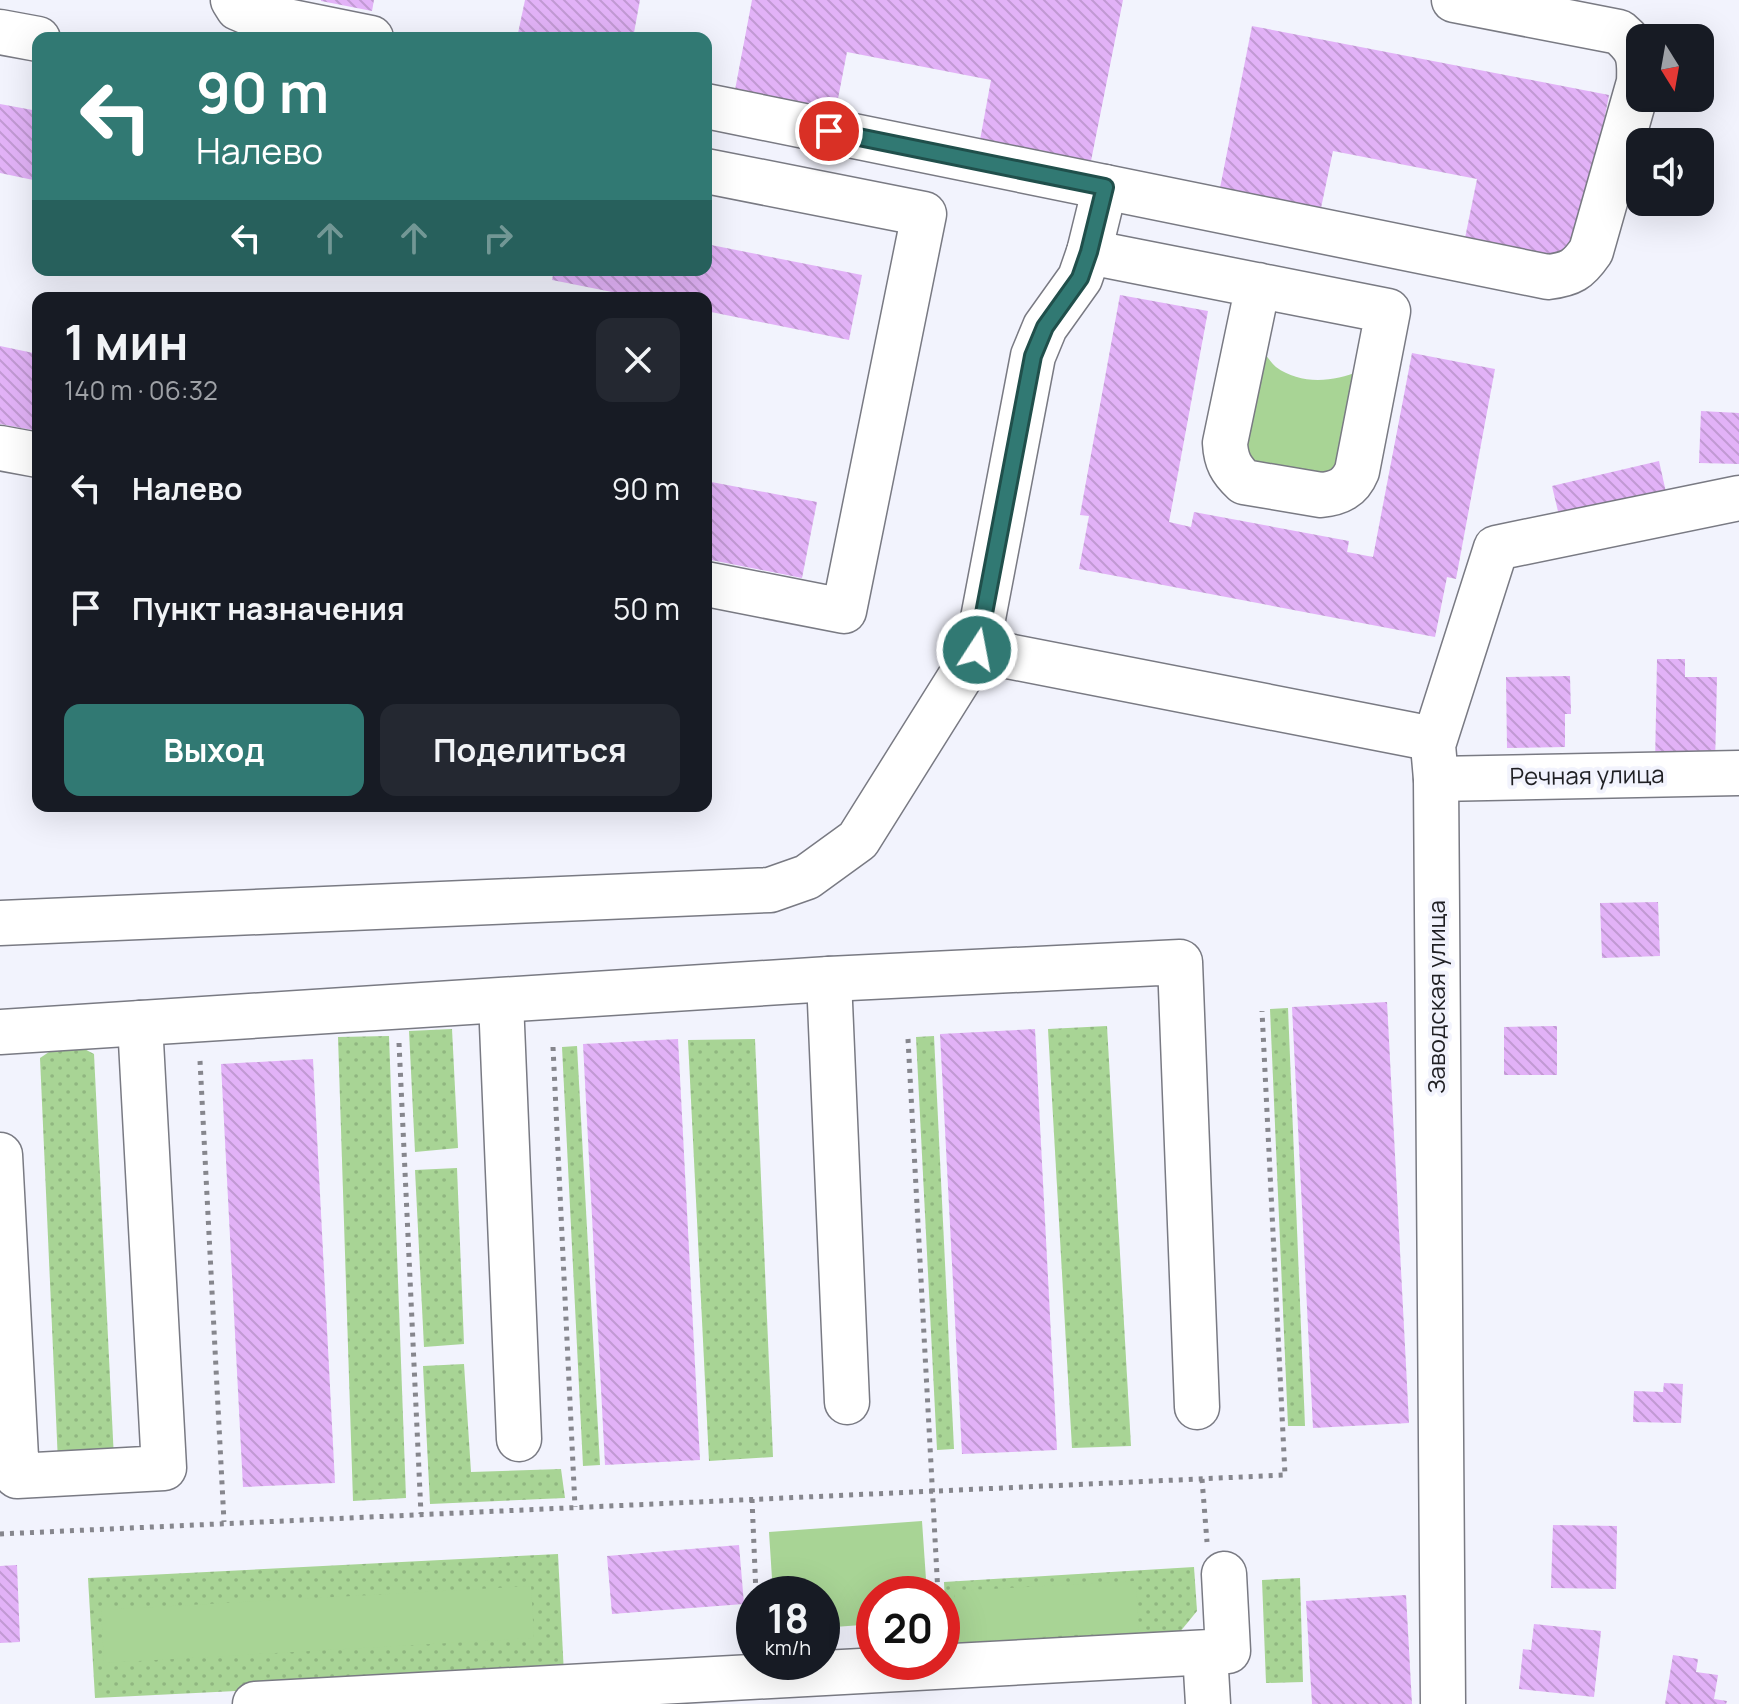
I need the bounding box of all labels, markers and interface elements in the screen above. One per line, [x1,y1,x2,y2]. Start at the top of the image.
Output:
north arrow [1626,24,1714,112]
map controls [1626,24,1714,216]
text: 90 m [196,53,329,130]
icon: left [64,64,168,168]
pin [795,97,863,165]
icon: arrive [807,109,851,153]
text: Налево [196,126,323,175]
button: sound [1626,128,1714,216]
icon: left [224,216,268,260]
icon: ahead [308,216,352,260]
icon: ahead [392,216,436,260]
icon: right [476,216,520,260]
text: 1 мин [64,309,188,374]
button: close [596,318,680,402]
text: 140 m · 06:32 [64,372,218,408]
icon: left [64,466,108,510]
text: Налево [132,468,242,509]
text: 90 m [612,468,680,509]
icon: arrive [64,586,108,630]
text: Пункт назначения [132,588,405,629]
text: 50 m [613,588,680,629]
position arrow [935,608,1019,692]
button: Выход [64,704,364,796]
button: Поделиться [380,704,680,796]
street label: Речная улица [1509,757,1665,792]
street label: Заводская улица [1419,900,1452,1094]
speed limit sign: 20 [856,1576,960,1680]
text: 18 [767,1590,809,1645]
text: km/h [765,1634,811,1661]

